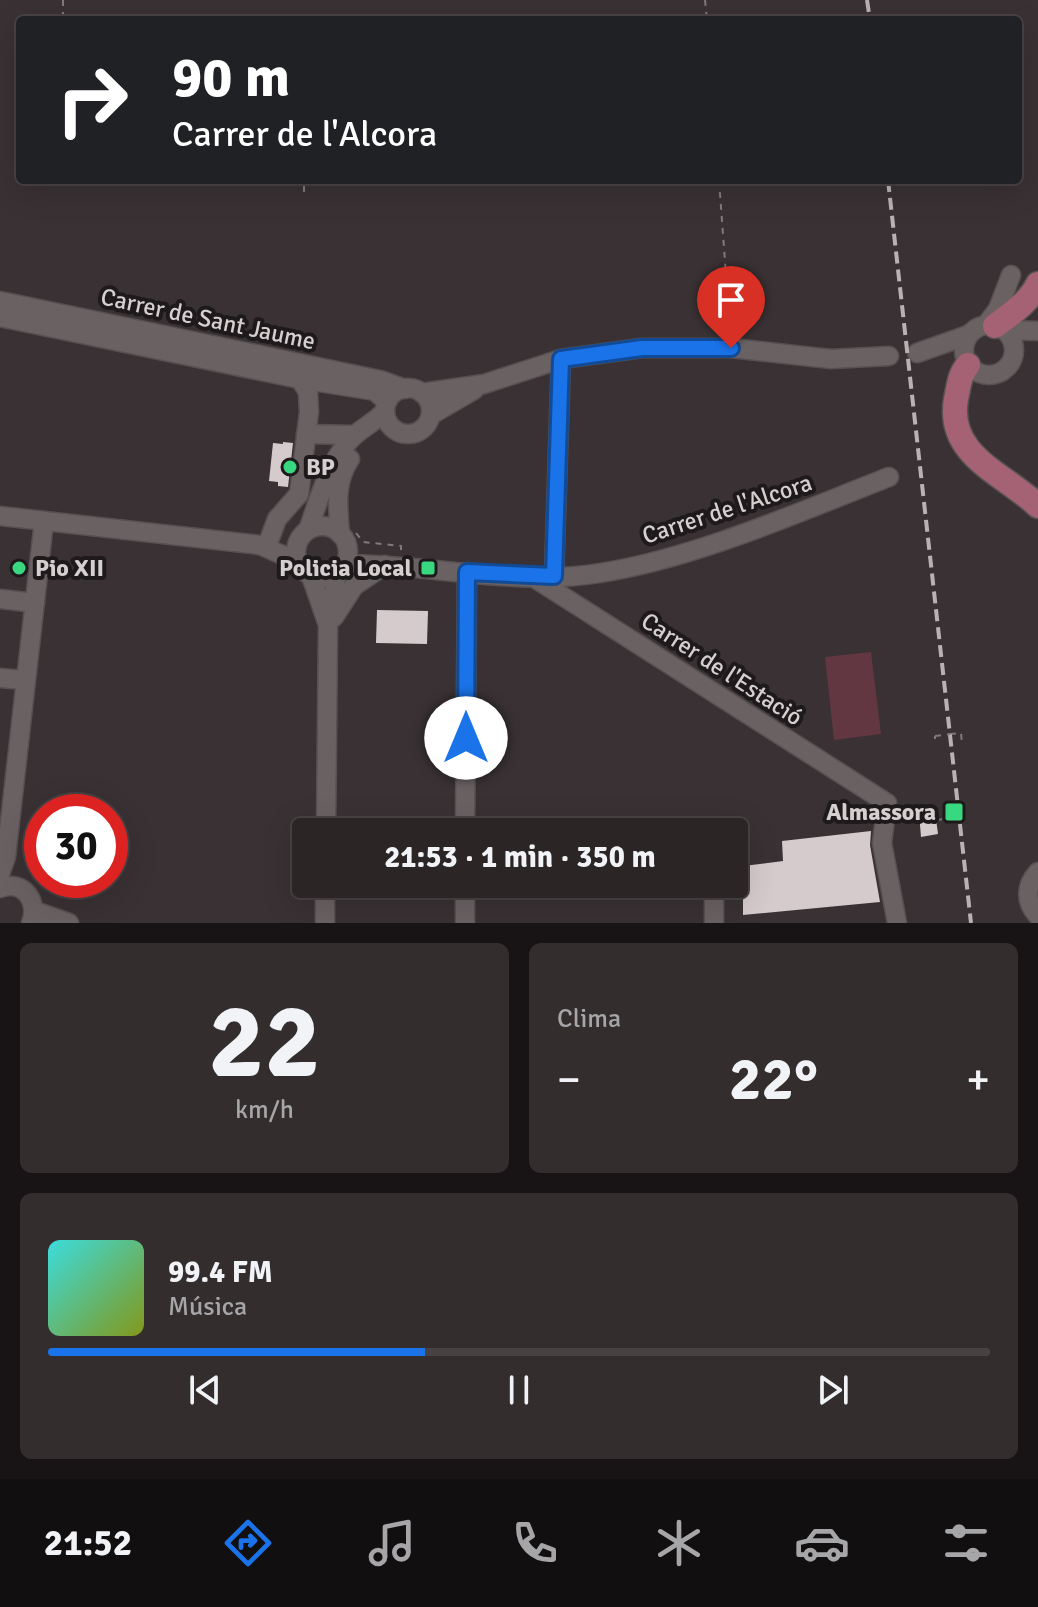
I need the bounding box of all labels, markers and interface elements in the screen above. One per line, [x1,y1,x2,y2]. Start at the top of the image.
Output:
text: 90 m [172,43,290,112]
icon: right [40,48,144,152]
text: Carrer de l'Alcora [172,112,437,157]
pin [697,266,765,348]
icon: arrive [709,278,753,322]
street label: Carrer de Sant Jaume [98,282,318,356]
place label: BP [306,452,335,482]
marker: BP [281,458,299,476]
street label: Carrer de l'Alcora [638,467,816,551]
place label: Pio XII [35,553,104,583]
place label: Policia Local [279,553,412,583]
marker: Pio XII [10,559,28,577]
marker: Policia Local [419,559,437,577]
street label: Carrer de l'Estació [636,606,808,732]
position arrow [424,696,508,780]
speed limit sign: 30 [24,794,128,898]
place label: Almassora [826,797,936,827]
marker: Almassora [943,801,965,823]
text: 21:53 · 1 min · 350 m [384,839,656,876]
text: 22 [208,978,321,1106]
text: Clima [557,1003,621,1035]
text: 22° [729,1043,818,1117]
text: − [557,1053,581,1107]
text: + [966,1053,990,1107]
text: km/h [235,1094,294,1126]
text: 99.4 FM [168,1254,273,1291]
text: Música [168,1291,247,1323]
icon: previous [183,1368,227,1412]
icon: pause [497,1368,541,1412]
icon: next [811,1368,855,1412]
icon: directions [220,1515,276,1571]
icon: music [364,1515,420,1571]
icon: phone [507,1515,563,1571]
icon: climate [651,1515,707,1571]
icon: car [794,1515,850,1571]
icon: filters [938,1515,994,1571]
text: 21:52 [44,1521,132,1566]

